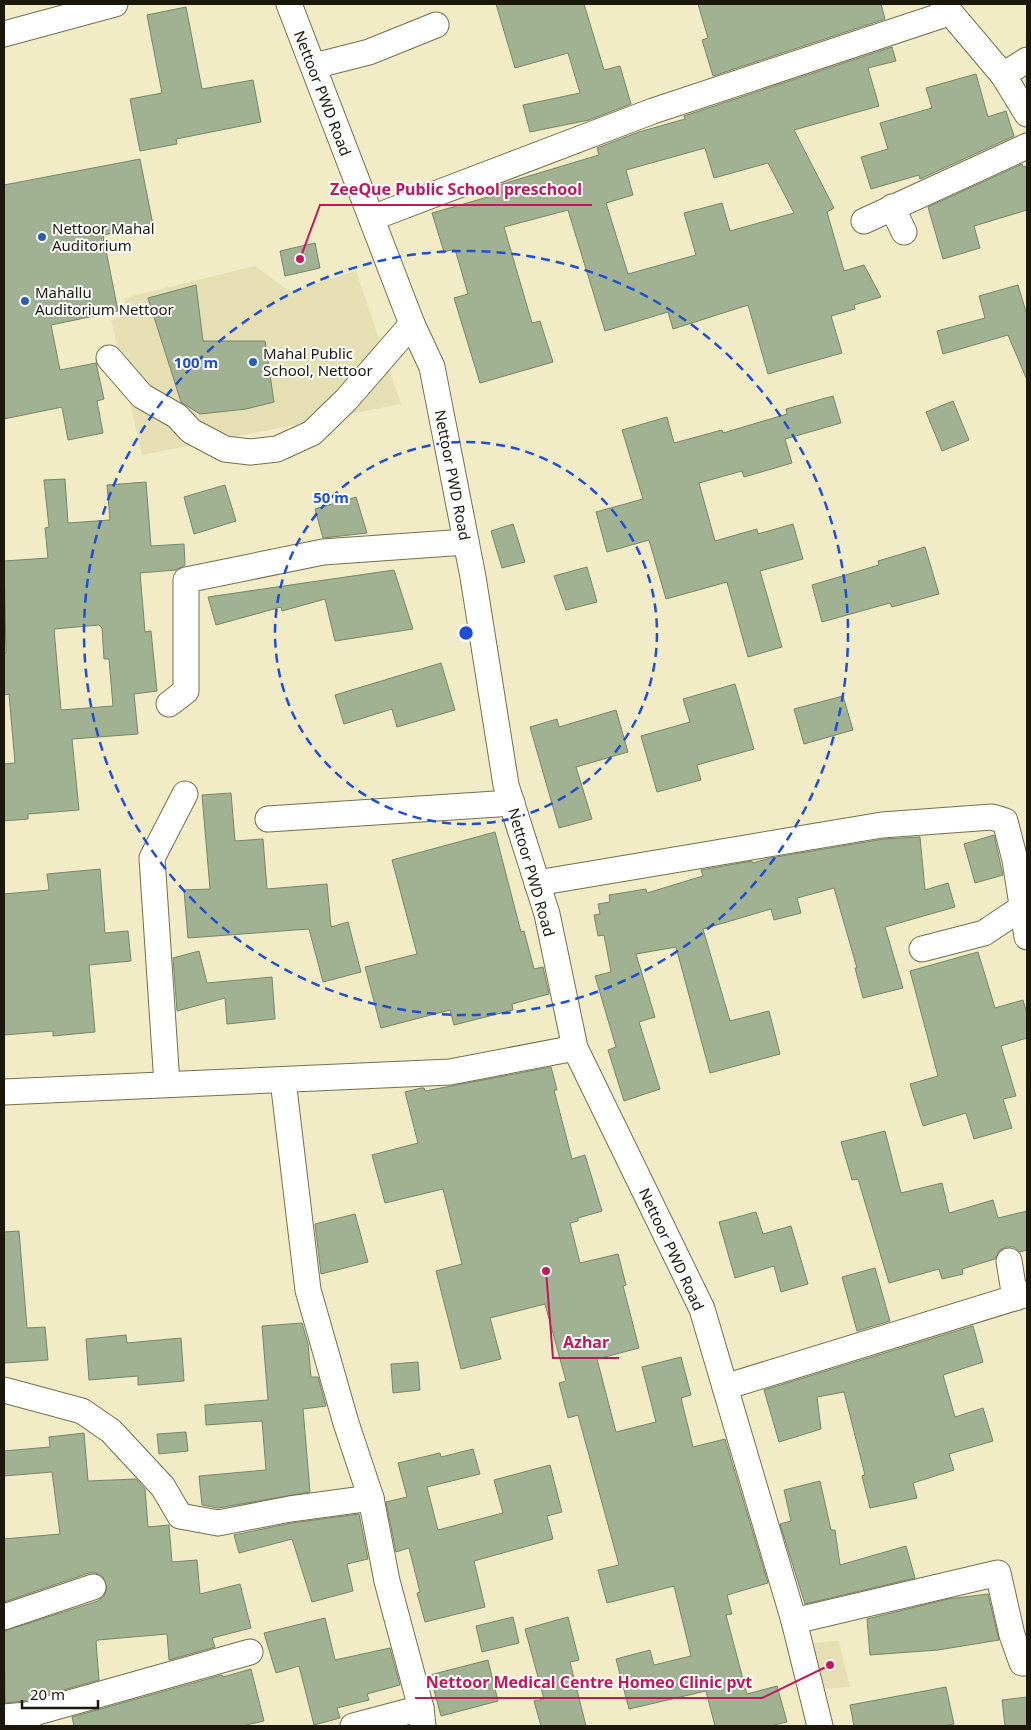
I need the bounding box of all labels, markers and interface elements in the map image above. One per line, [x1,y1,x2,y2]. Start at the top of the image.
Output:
street label: Nettoor PWD Road [290,27,356,159]
callout: ZeeQue Public School preschool [320,174,592,205]
text: ZeeQue Public School preschool [330,178,582,200]
place label: Nettoor Mahal Auditorium [52,218,155,255]
marker: Nettoor Mahal Auditorium [36,231,48,243]
place label: Mahallu Auditorium Nettoor [35,282,174,319]
marker: Mahallu Auditorium Nettoor [19,295,31,307]
place label: Mahal Public School, Nettoor [263,343,373,380]
text: 100 m [174,352,218,372]
marker: Mahal Public School, Nettoor [247,356,259,368]
street label: Nettoor PWD Road [431,408,475,542]
text: 50 m [313,487,349,507]
centre of rings [457,624,475,642]
street label: Nettoor PWD Road [504,805,560,939]
street label: Nettoor PWD Road [635,1185,709,1313]
callout: Azhar [553,1327,619,1358]
text: Azhar [563,1331,609,1353]
callout: Nettoor Medical Centre Homeo Clinic pvt [415,1667,762,1698]
text: Nettoor Medical Centre Homeo Clinic pvt [426,1671,752,1693]
scale bar [22,1678,99,1710]
text: 20 m [30,1684,65,1704]

